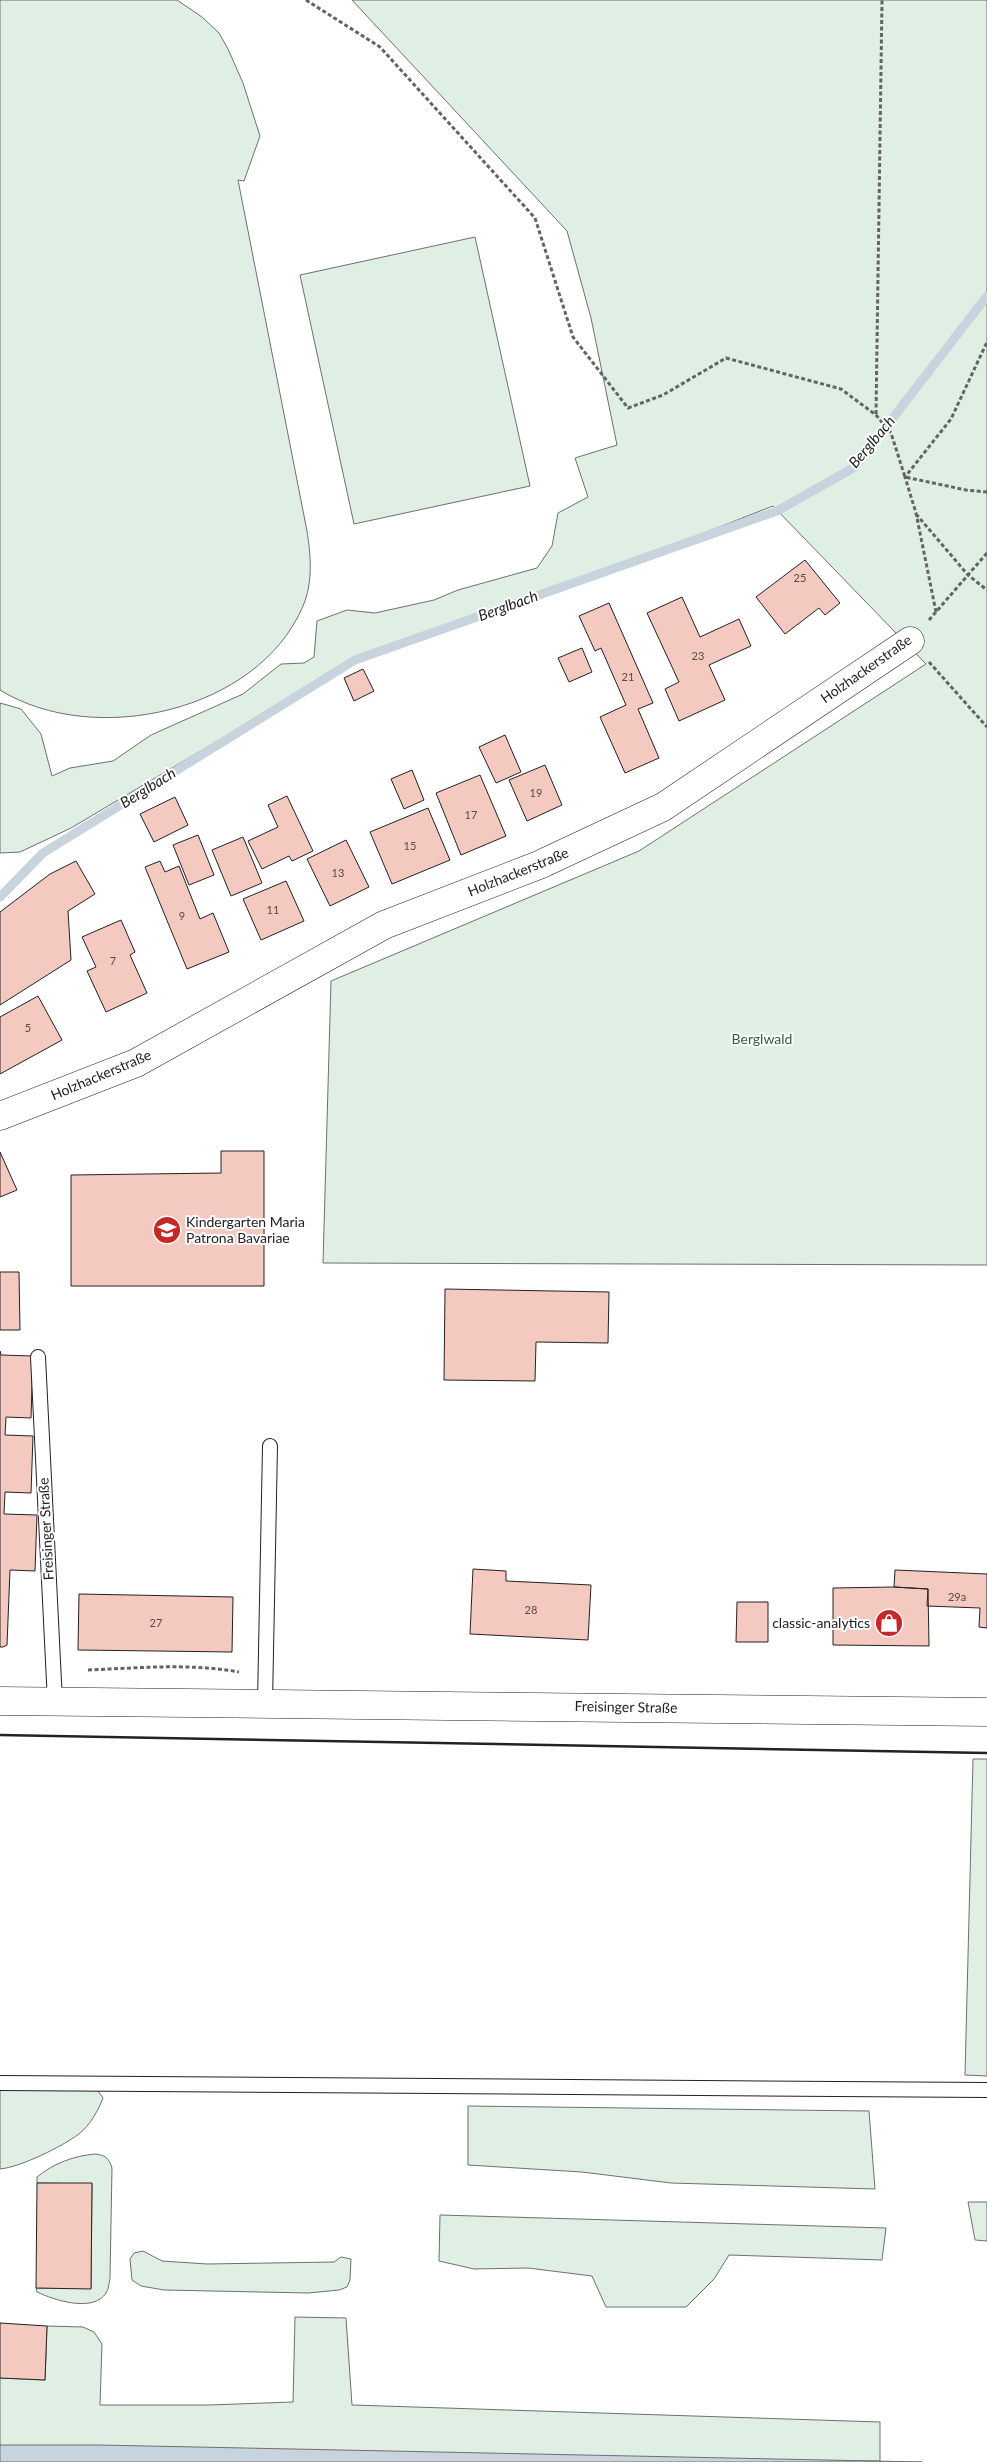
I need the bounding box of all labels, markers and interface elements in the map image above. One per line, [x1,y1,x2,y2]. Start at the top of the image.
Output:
water label: Berglbach [844,412,898,471]
house number: 25 [794,571,806,584]
water label: Berglbach [475,586,540,624]
street label: Holzhackerstraße [817,631,914,706]
house number: 23 [692,649,704,662]
house number: 21 [622,670,634,683]
water label: Berglbach [116,763,179,811]
house number: 19 [530,786,542,799]
house number: 17 [465,808,477,821]
house number: 15 [404,839,416,852]
street label: Holzhackerstraße [465,844,571,899]
house number: 13 [332,866,344,879]
house number: 11 [267,903,279,916]
house number: 9 [179,909,185,922]
house number: 7 [110,954,116,967]
house number: 5 [25,1021,31,1034]
park label: Berglwald [732,1030,792,1047]
street label: Holzhackerstraße [48,1046,153,1103]
place label: Kindergarten Maria Patrona Bavariae [186,1213,305,1246]
school or university icon: Kindergarten Maria Patrona Bavariae [152,1215,182,1245]
street label: Freisinger Straße [34,1477,57,1581]
house number: 29a [948,1590,966,1603]
house number: 28 [525,1603,537,1616]
shop icon: classic-analytics [874,1608,904,1638]
place label: classic-analytics [772,1614,870,1631]
house number: 27 [150,1616,162,1629]
street label: Freisinger Straße [574,1697,678,1716]

